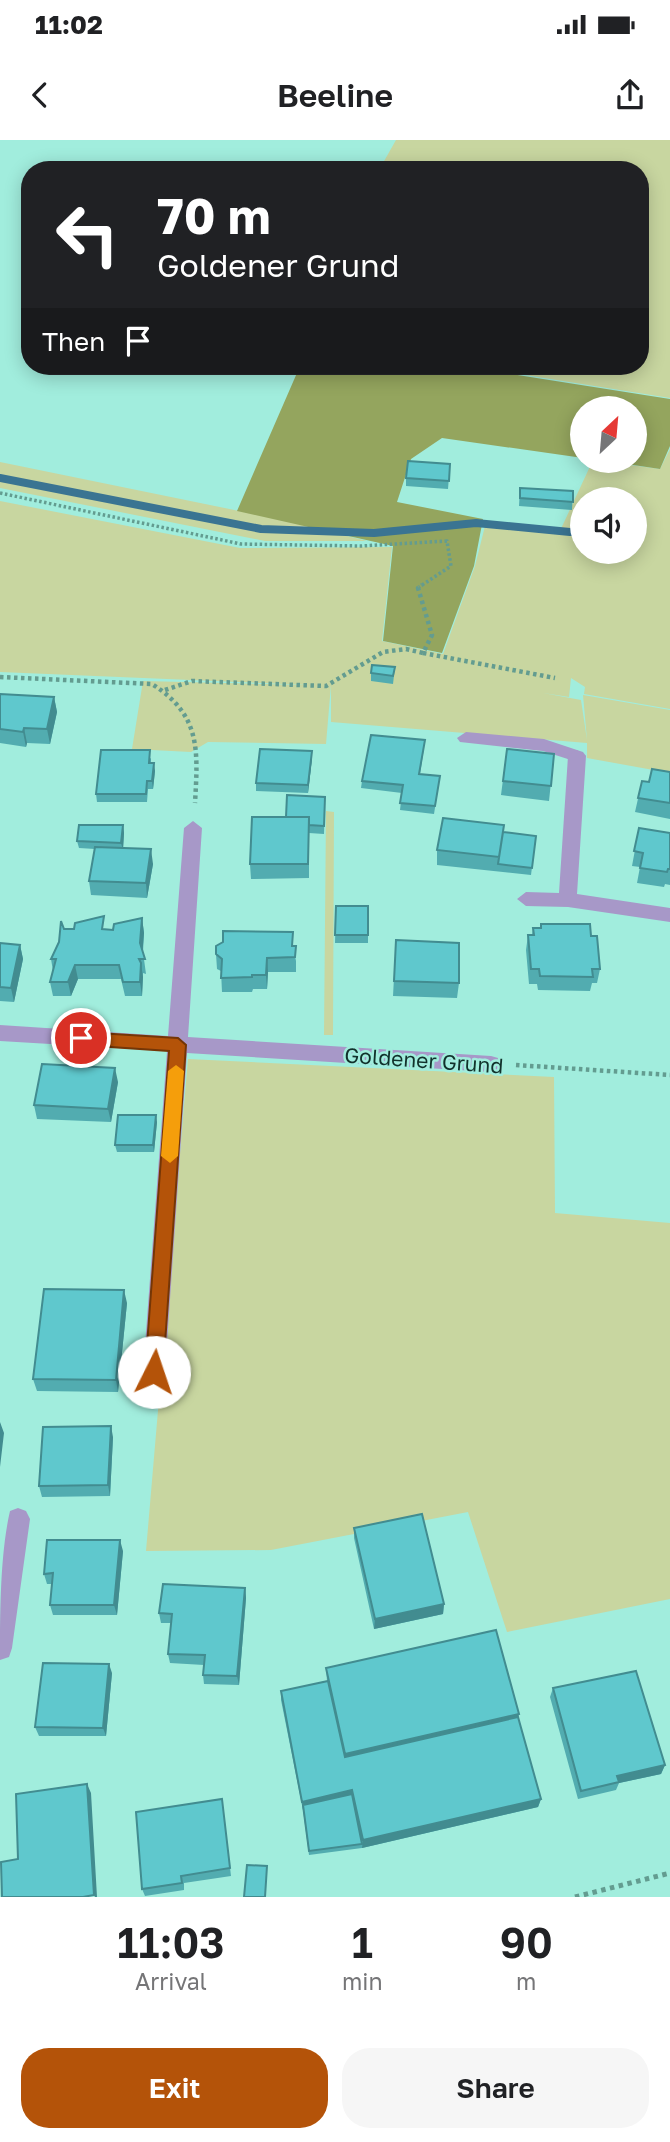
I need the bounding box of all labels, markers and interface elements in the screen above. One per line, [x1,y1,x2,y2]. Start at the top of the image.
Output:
text: 11:02 [35,9,103,40]
icon: back [21,76,59,114]
text: Beeline [277,76,393,114]
icon: share [611,76,649,114]
text: 70 m [157,186,271,245]
icon: left [42,189,133,280]
text: Goldener Grund [157,246,399,284]
icon: arrive [119,322,157,360]
text: Then [42,326,105,357]
north arrow [570,396,648,472]
map controls [570,396,647,564]
button: sound [570,487,647,564]
pin [51,1008,111,1068]
icon: arrive [62,1019,100,1057]
street label: Goldener Grund [344,1041,504,1079]
position arrow [117,1335,191,1409]
text: 11:03 [117,1917,225,1967]
text: 1 [352,1917,373,1967]
text: 90 [500,1917,553,1967]
text: Arrival [135,1967,207,1995]
text: min [342,1967,383,1995]
text: m [516,1967,536,1995]
button: Exit [21,2048,328,2128]
button: Share [342,2048,649,2128]

